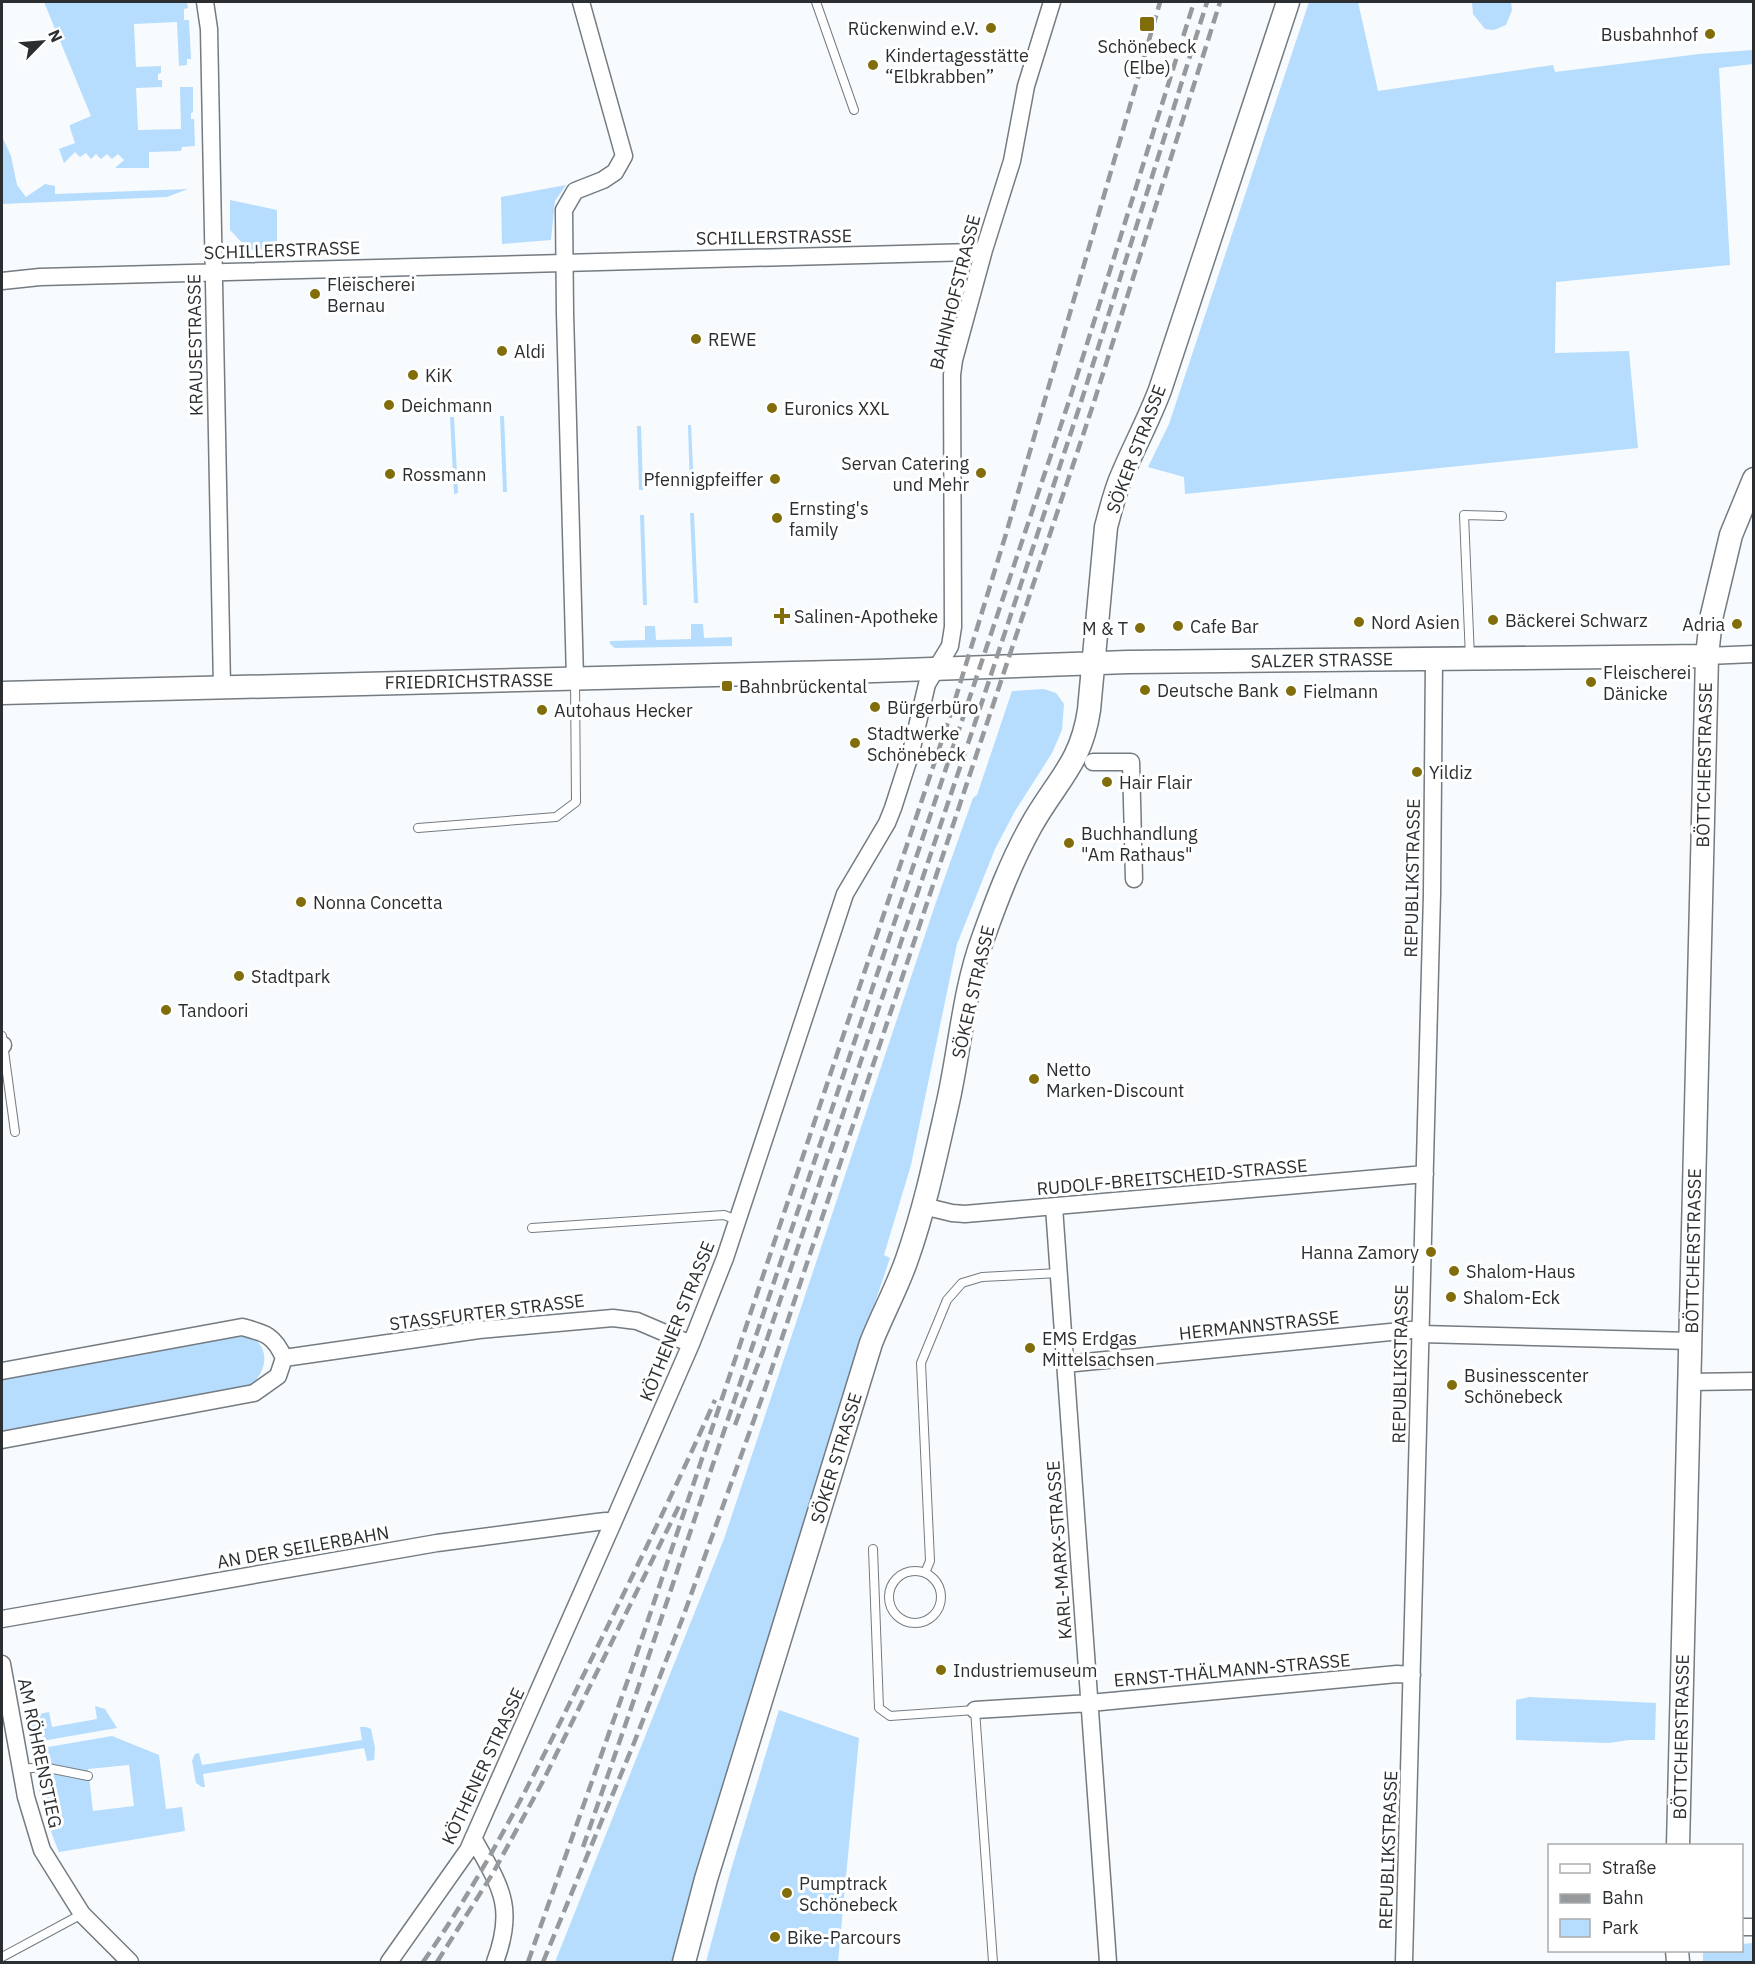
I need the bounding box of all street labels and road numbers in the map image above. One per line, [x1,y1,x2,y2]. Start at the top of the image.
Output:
street label: BAHNHOFSTRASSE [925,212,985,372]
street label: SCHILLERSTRASSE [696,224,852,250]
street label: SCHILLERSTRASSE [203,236,361,264]
street label: KRAUSESTRASSE [182,274,208,416]
street label: SÖKER STRASSE [1101,382,1171,516]
street label: SALZER STRASSE [1251,647,1393,673]
street label: FRIEDRICHSTRASSE [384,668,554,694]
street label: BÖTTCHERSTRASSE [1691,682,1717,848]
street label: REPUBLIKSTRASSE [1399,798,1425,958]
street label: SÖKER STRASSE [947,923,999,1061]
street label: RUDOLF-BREITSCHEID-STRASSE [1036,1154,1308,1200]
street label: BÖTTCHERSTRASSE [1680,1168,1706,1334]
street label: KÖTHENER STRASSE [634,1238,720,1404]
street label: REPUBLIKSTRASSE [1387,1284,1413,1444]
street label: STASSFURTER STRASSE [388,1289,586,1335]
street label: HERMANNSTRASSE [1178,1305,1340,1345]
street label: SÖKER STRASSE [805,1390,867,1526]
street label: KARL-MARX-STRASSE [1041,1460,1077,1640]
street label: AN DER SEILERBAHN [215,1521,391,1573]
street label: ERNST-THÄLMANN-STRASSE [1113,1648,1351,1692]
street label: BÖTTCHERSTRASSE [1668,1654,1694,1820]
street label: AM RÖHRENSTIEG [13,1676,67,1830]
street label: KÖTHENER STRASSE [437,1684,529,1848]
street label: REPUBLIKSTRASSE [1374,1770,1402,1930]

